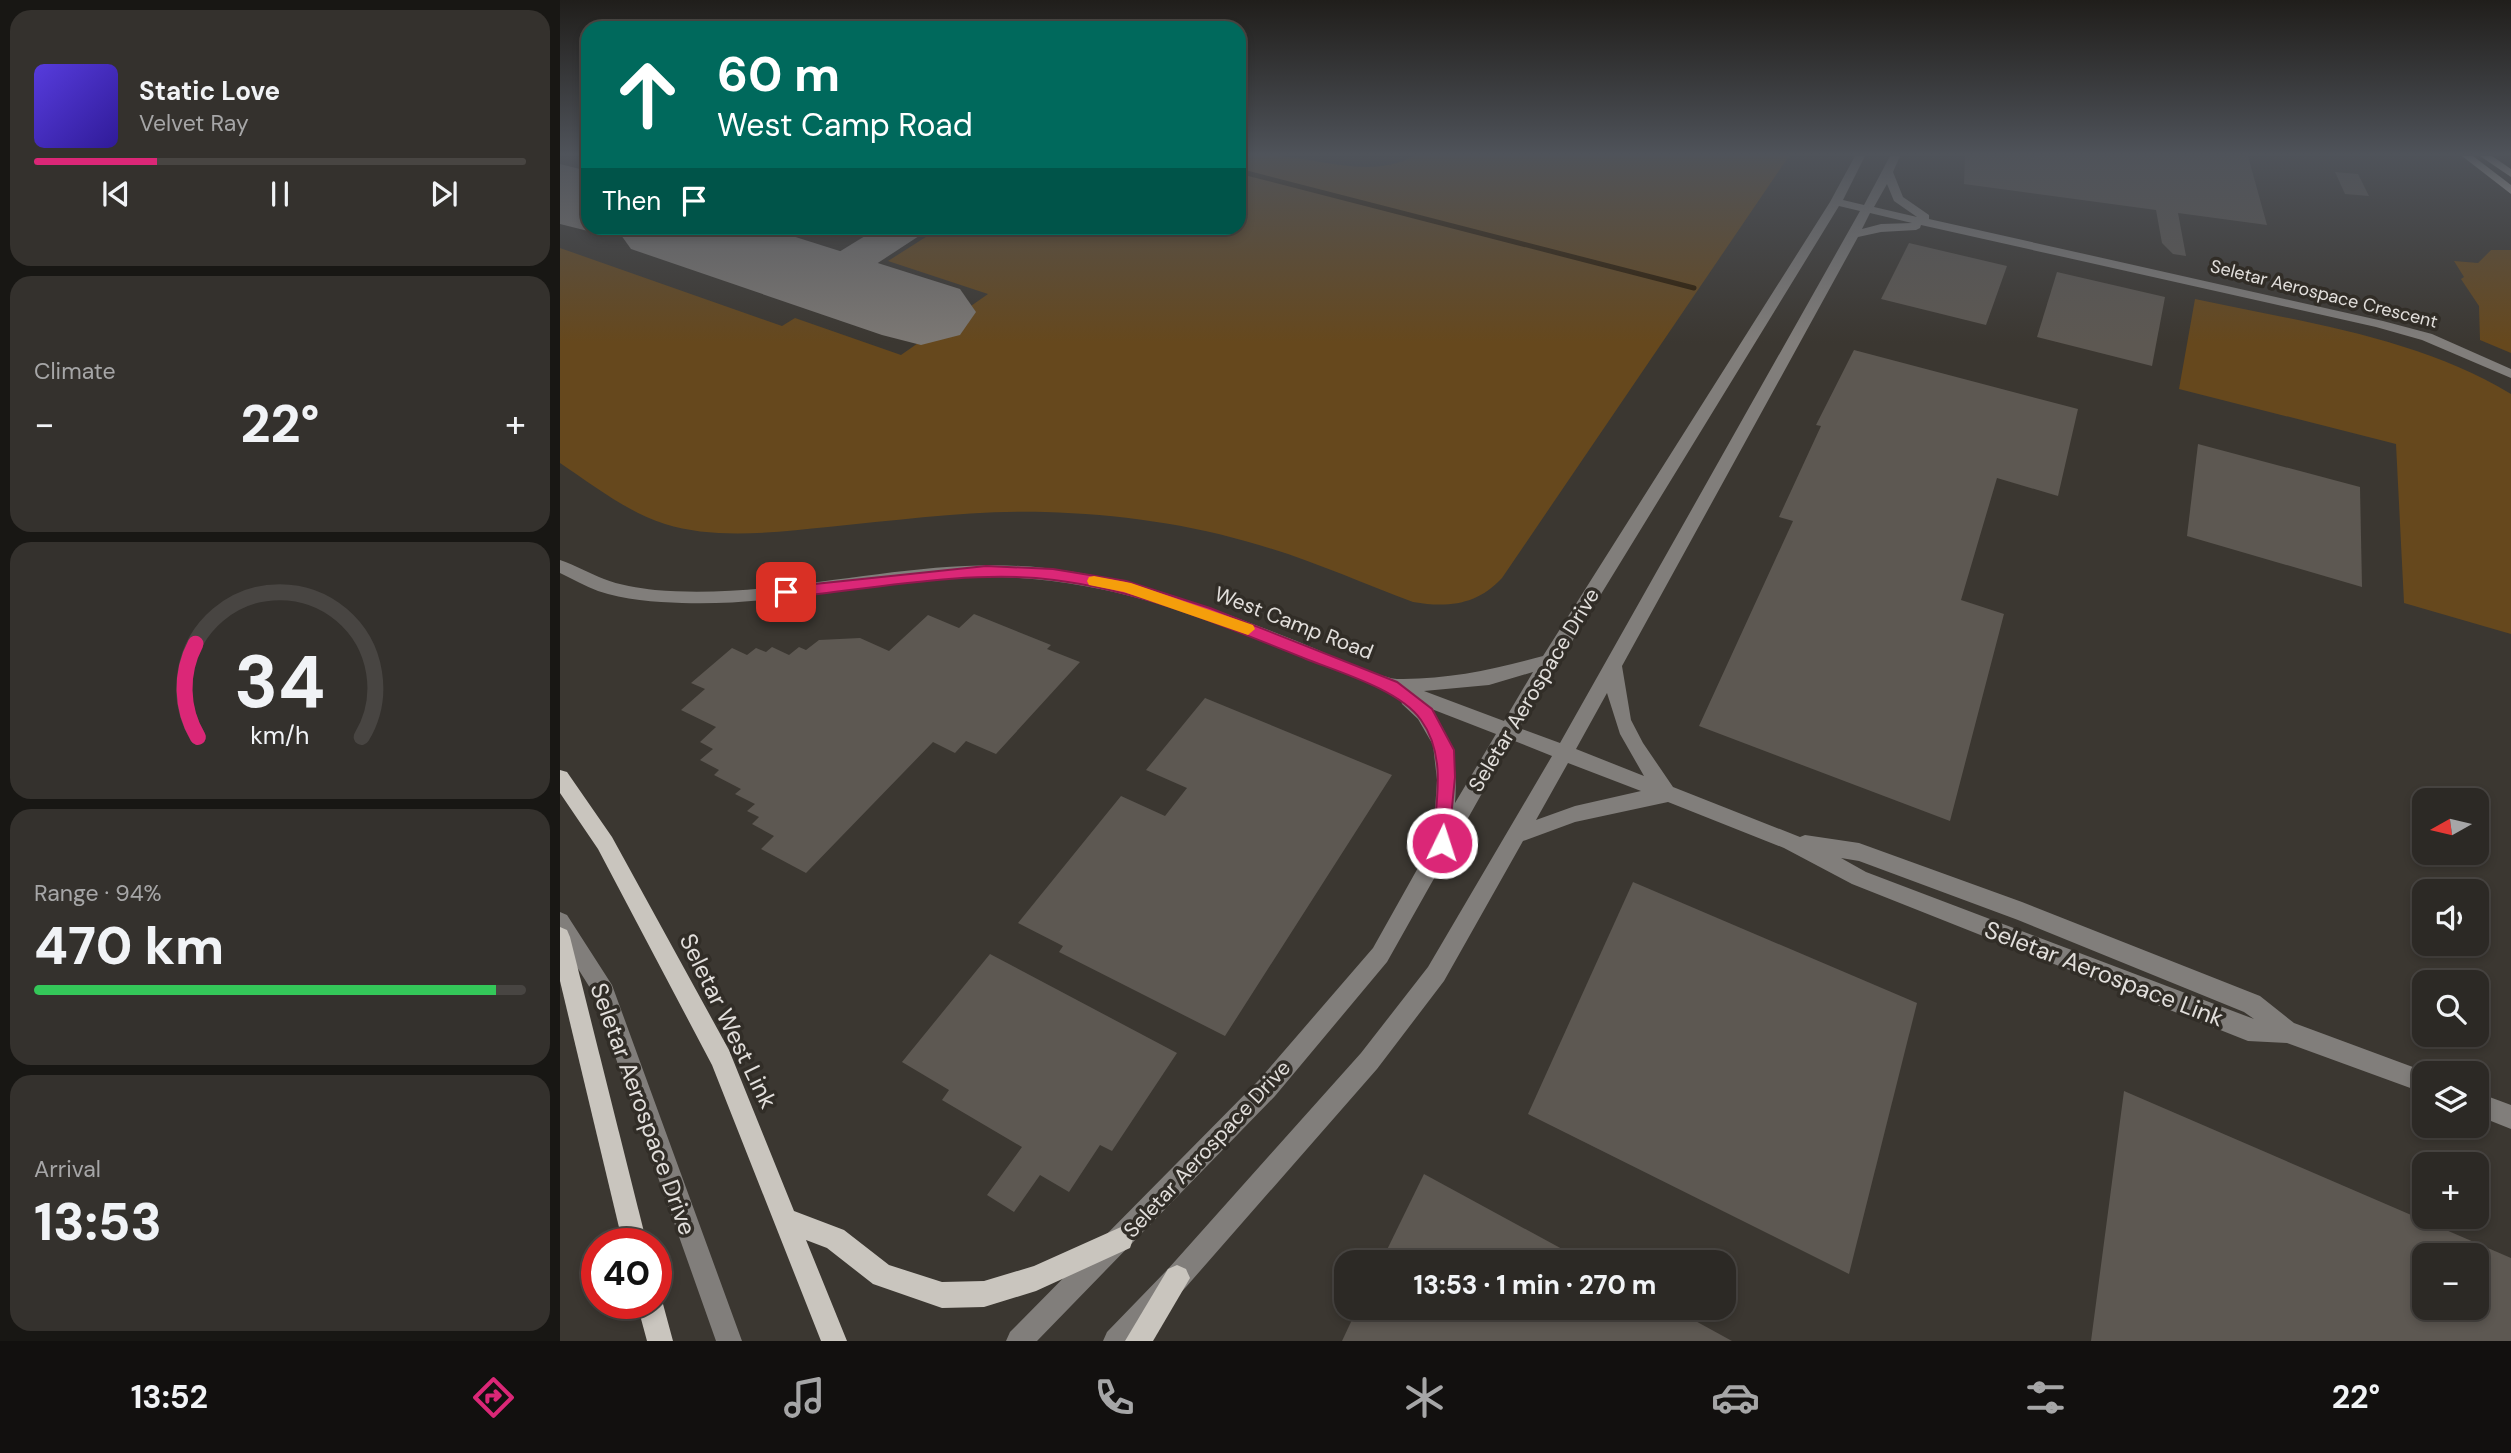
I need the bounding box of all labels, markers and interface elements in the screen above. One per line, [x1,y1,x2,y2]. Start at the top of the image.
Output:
text: 60 m [717,42,840,106]
icon: ahead [602,49,693,140]
text: Static Love [139,74,280,108]
text: West Camp Road [717,104,973,146]
text: Velvet Ray [139,108,249,138]
icon: previous [97,175,135,213]
icon: pause [261,175,299,213]
icon: next [425,175,463,213]
icon: arrive [675,182,713,220]
text: Then [602,184,661,218]
street label: Seletar Aerospace Crescent [2208,254,2440,334]
text: Climate [34,356,116,386]
text: 22° [240,390,320,458]
text: − [34,399,55,449]
text: + [505,399,526,449]
pin [756,562,816,622]
icon: arrive [767,573,805,611]
street label: West Camp Road [1211,580,1377,666]
street label: Seletar Aerospace Drive [1462,583,1606,797]
text: 34 [234,635,326,730]
text: km/h [250,718,310,751]
north arrow [2412,788,2488,864]
map controls [2412,788,2489,1320]
position arrow [1405,806,1479,880]
text: Range · 94% [34,878,162,908]
button: sound [2412,879,2489,956]
text: 470 km [34,912,224,980]
street label: Seletar Aerospace Link [1980,914,2228,1033]
street label: Seletar West Link [673,928,784,1113]
button: search [2412,970,2489,1047]
street label: Seletar Aerospace Drive [583,978,704,1239]
street label: Seletar Aerospace Drive [1117,1054,1297,1244]
button: layers [2412,1061,2489,1138]
button: + [2412,1152,2489,1229]
text: Arrival [34,1154,101,1184]
text: 13:53 [34,1188,162,1256]
speed limit sign: 40 [581,1228,672,1319]
button: − [2412,1243,2489,1320]
text: 13:53 · 1 min · 270 m [1414,1268,1656,1302]
icon: directions [469,1373,518,1422]
icon: music [780,1373,829,1422]
icon: phone [1090,1373,1139,1422]
icon: climate [1400,1373,1449,1422]
icon: car [1711,1373,1760,1422]
icon: filters [2021,1373,2070,1422]
text: 13:52 [131,1376,208,1418]
text: 22° [2332,1376,2380,1418]

